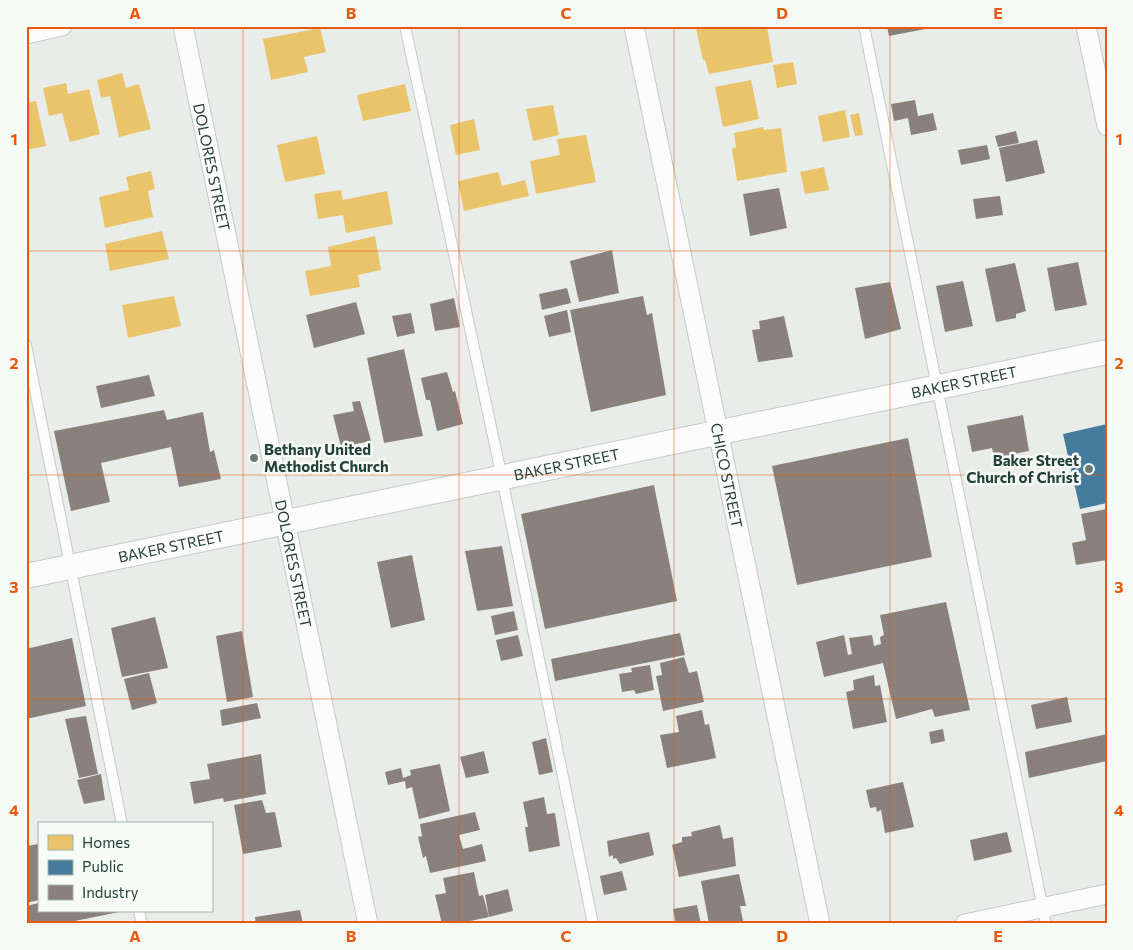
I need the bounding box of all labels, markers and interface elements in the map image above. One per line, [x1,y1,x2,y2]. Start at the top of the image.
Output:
text: A [129,3,141,22]
text: B [346,3,357,22]
text: C [561,3,572,22]
text: D [776,3,788,22]
text: E [993,3,1003,22]
street label: DOLORES STREET [190,101,234,233]
text: 1 [10,129,18,148]
text: 1 [1115,129,1123,148]
text: 2 [9,353,19,372]
text: 2 [1114,353,1124,372]
street label: BAKER STREET [910,362,1019,401]
street label: CHICO STREET [707,421,747,530]
place label: Bethany United Methodist Church [264,440,389,475]
street label: BAKER STREET [512,444,621,484]
place label: Baker Street Church of Christ [966,451,1079,486]
marker: Bethany United Methodist Church [248,452,260,464]
marker: Baker Street Church of Christ [1083,463,1095,475]
street label: DOLORES STREET [272,498,316,630]
street label: BAKER STREET [116,526,226,566]
text: 3 [9,577,19,596]
text: 3 [1114,577,1124,596]
text: 4 [9,800,19,819]
text: 4 [1114,800,1124,819]
legend [38,822,212,912]
text: Homes [82,833,130,851]
text: Public [82,857,124,875]
text: Industry [82,883,139,901]
text: A [129,926,141,945]
text: B [346,926,357,945]
text: C [561,926,572,945]
text: D [776,926,788,945]
text: E [993,926,1003,945]

